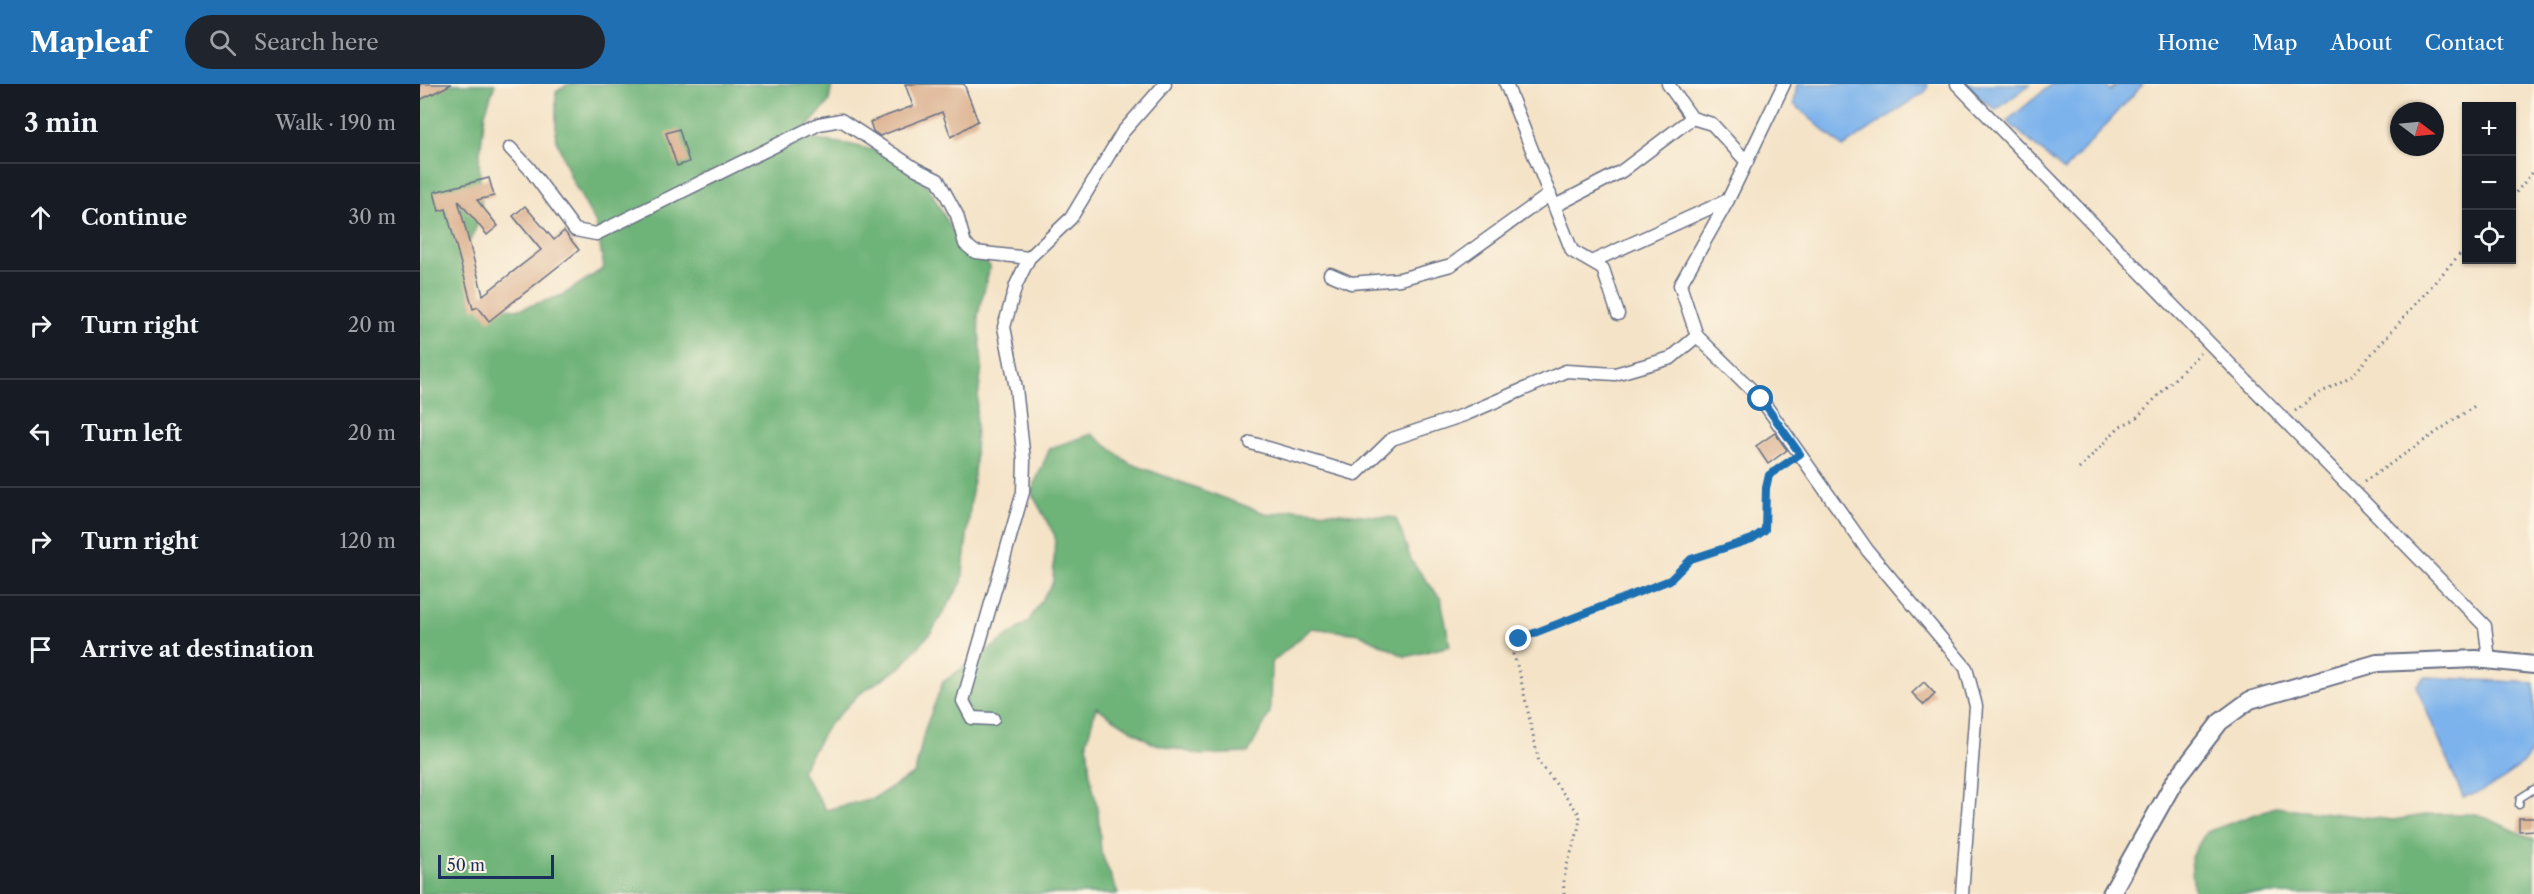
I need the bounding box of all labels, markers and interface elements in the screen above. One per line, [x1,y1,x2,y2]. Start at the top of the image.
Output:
search box [185,15,605,69]
text: Mapleaf [30,25,149,59]
icon: search [206,26,239,59]
text: Search here [254,29,379,56]
text: Home [2158,30,2219,55]
text: Map [2252,30,2297,55]
text: About [2330,30,2392,55]
text: Contact [2425,30,2504,55]
north arrow [2390,102,2444,156]
map controls [2462,102,2516,264]
button: + [2462,102,2516,156]
text: 3 min [24,107,98,139]
text: Walk · 190 m [275,111,396,135]
button: − [2462,156,2516,210]
icon: ahead [24,201,57,234]
text: Continue [81,204,187,231]
text: 30 m [348,205,396,229]
button: locate [2462,210,2516,264]
icon: right [24,309,57,342]
text: Turn right [81,312,199,339]
text: 20 m [348,313,396,337]
route start [1747,385,1773,411]
icon: left [24,417,57,450]
text: Turn left [81,420,182,447]
text: 20 m [348,421,396,445]
icon: right [24,525,57,558]
text: Turn right [81,528,199,555]
text: 120 m [339,529,396,553]
route end [1505,625,1531,651]
icon: arrive [24,633,57,666]
text: Arrive at destination [81,636,314,663]
scale bar [438,852,554,880]
text: 50 m [447,855,485,875]

